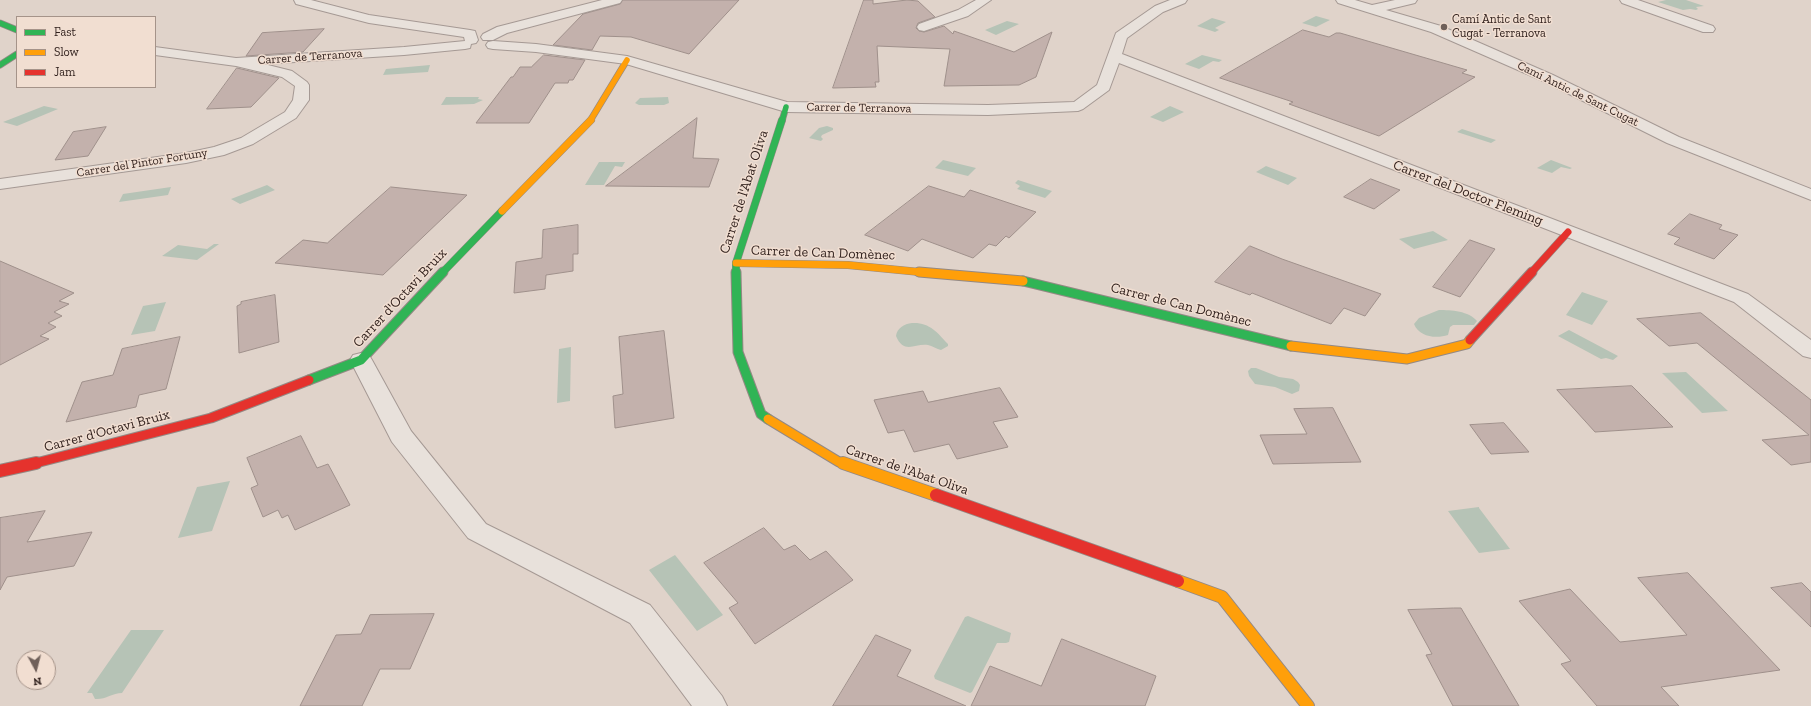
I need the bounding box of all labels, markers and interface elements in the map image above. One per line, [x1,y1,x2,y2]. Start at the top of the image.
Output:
place label: Camí Antic de Sant Cugat - Terranova [1452,13,1551,41]
legend [16,16,156,88]
marker: Camí Antic de Sant Cugat - Terranova [1439,22,1449,32]
text: Fast [54,25,76,39]
text: Slow [54,45,79,59]
street label: Carrer de Terranova [257,46,363,68]
street label: Camí Antic de Sant Cugat [1515,58,1641,130]
text: Jam [54,65,75,79]
street label: Carrer de Terranova [806,100,912,116]
street label: Carrer de l'Abat Oliva [716,128,772,256]
street label: Carrer del Pintor Fortuny [76,146,208,180]
street label: Carrer del Doctor Fleming [1391,157,1545,229]
street label: Carrer de Can Domènec [751,242,895,264]
street label: Carrer d'Octavi Bruix [350,245,450,351]
street label: Carrer de Can Domènec [1109,279,1253,331]
street label: Carrer d'Octavi Bruix [42,406,172,456]
street label: Carrer de l'Abat Oliva [843,441,971,499]
north arrow [16,650,56,690]
text: N [32,674,42,688]

